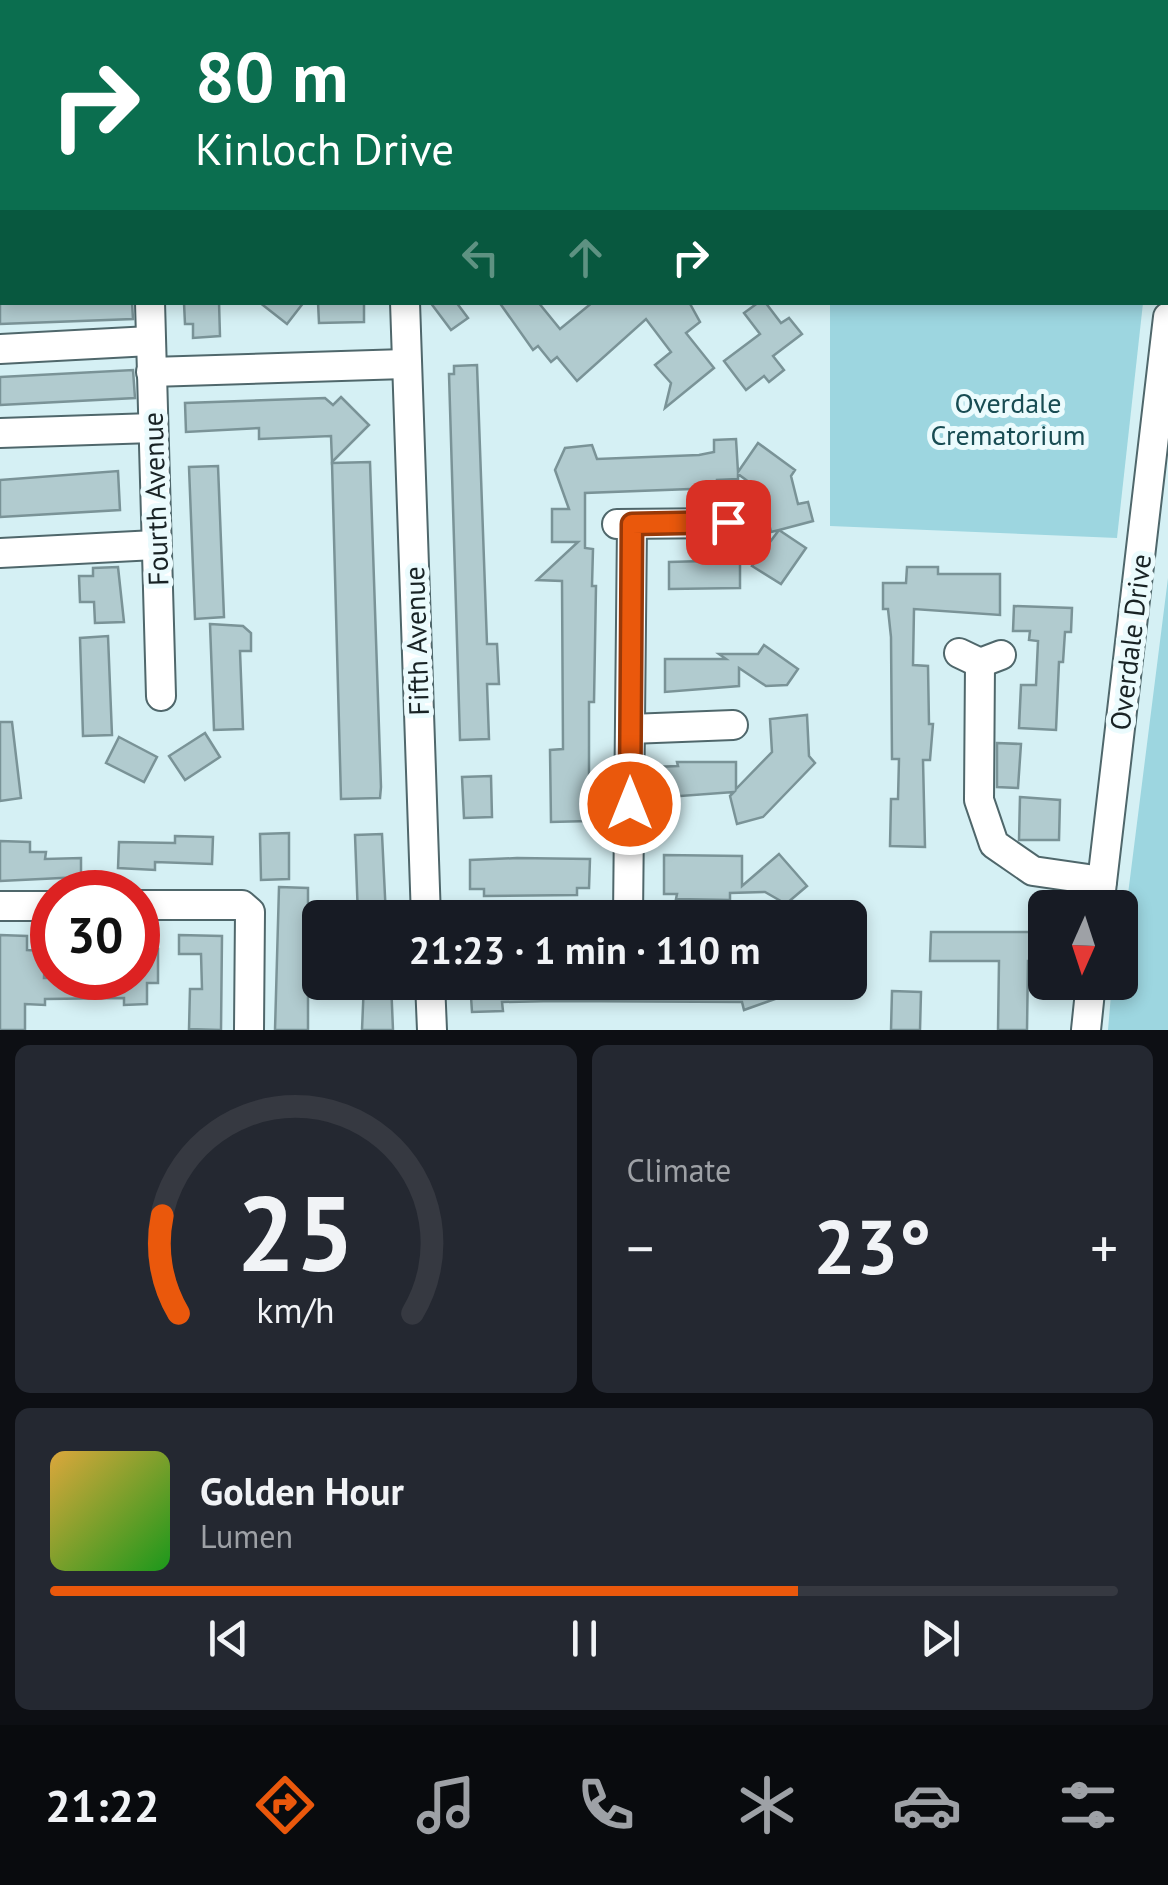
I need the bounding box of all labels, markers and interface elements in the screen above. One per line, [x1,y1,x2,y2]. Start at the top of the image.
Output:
text: 80 m [195,31,348,121]
icon: right [30,40,160,170]
text: Kinloch Drive [195,119,454,177]
icon: left [453,230,508,285]
icon: ahead [558,230,613,285]
icon: right [663,230,718,285]
park label: Overdale Crematorium [931,384,1085,453]
street label: Fourth Avenue [133,412,177,586]
pin [686,480,771,565]
icon: arrive [701,495,756,550]
street label: Overdale Drive [1101,552,1159,732]
street label: Fifth Avenue [395,566,437,716]
position arrow [578,752,682,856]
speed limit sign: 30 [30,870,160,1000]
north arrow [1028,890,1138,1000]
map controls [1028,890,1138,1000]
text: 21:23 · 1 min · 110 m [409,925,760,974]
text: Climate [627,1149,731,1191]
text: 25 [237,1165,355,1300]
text: 23° [813,1198,931,1295]
text: − [627,1212,654,1283]
text: + [1090,1212,1118,1283]
text: km/h [257,1287,335,1333]
text: Golden Hour [200,1466,404,1515]
text: Lumen [200,1515,293,1557]
icon: previous [201,1611,256,1666]
icon: pause [557,1611,612,1666]
icon: next [913,1611,968,1666]
icon: directions [250,1770,320,1840]
icon: music [411,1770,481,1840]
icon: phone [571,1770,641,1840]
icon: climate [732,1770,802,1840]
icon: car [892,1770,962,1840]
icon: filters [1053,1770,1123,1840]
text: 21:22 [45,1776,159,1834]

